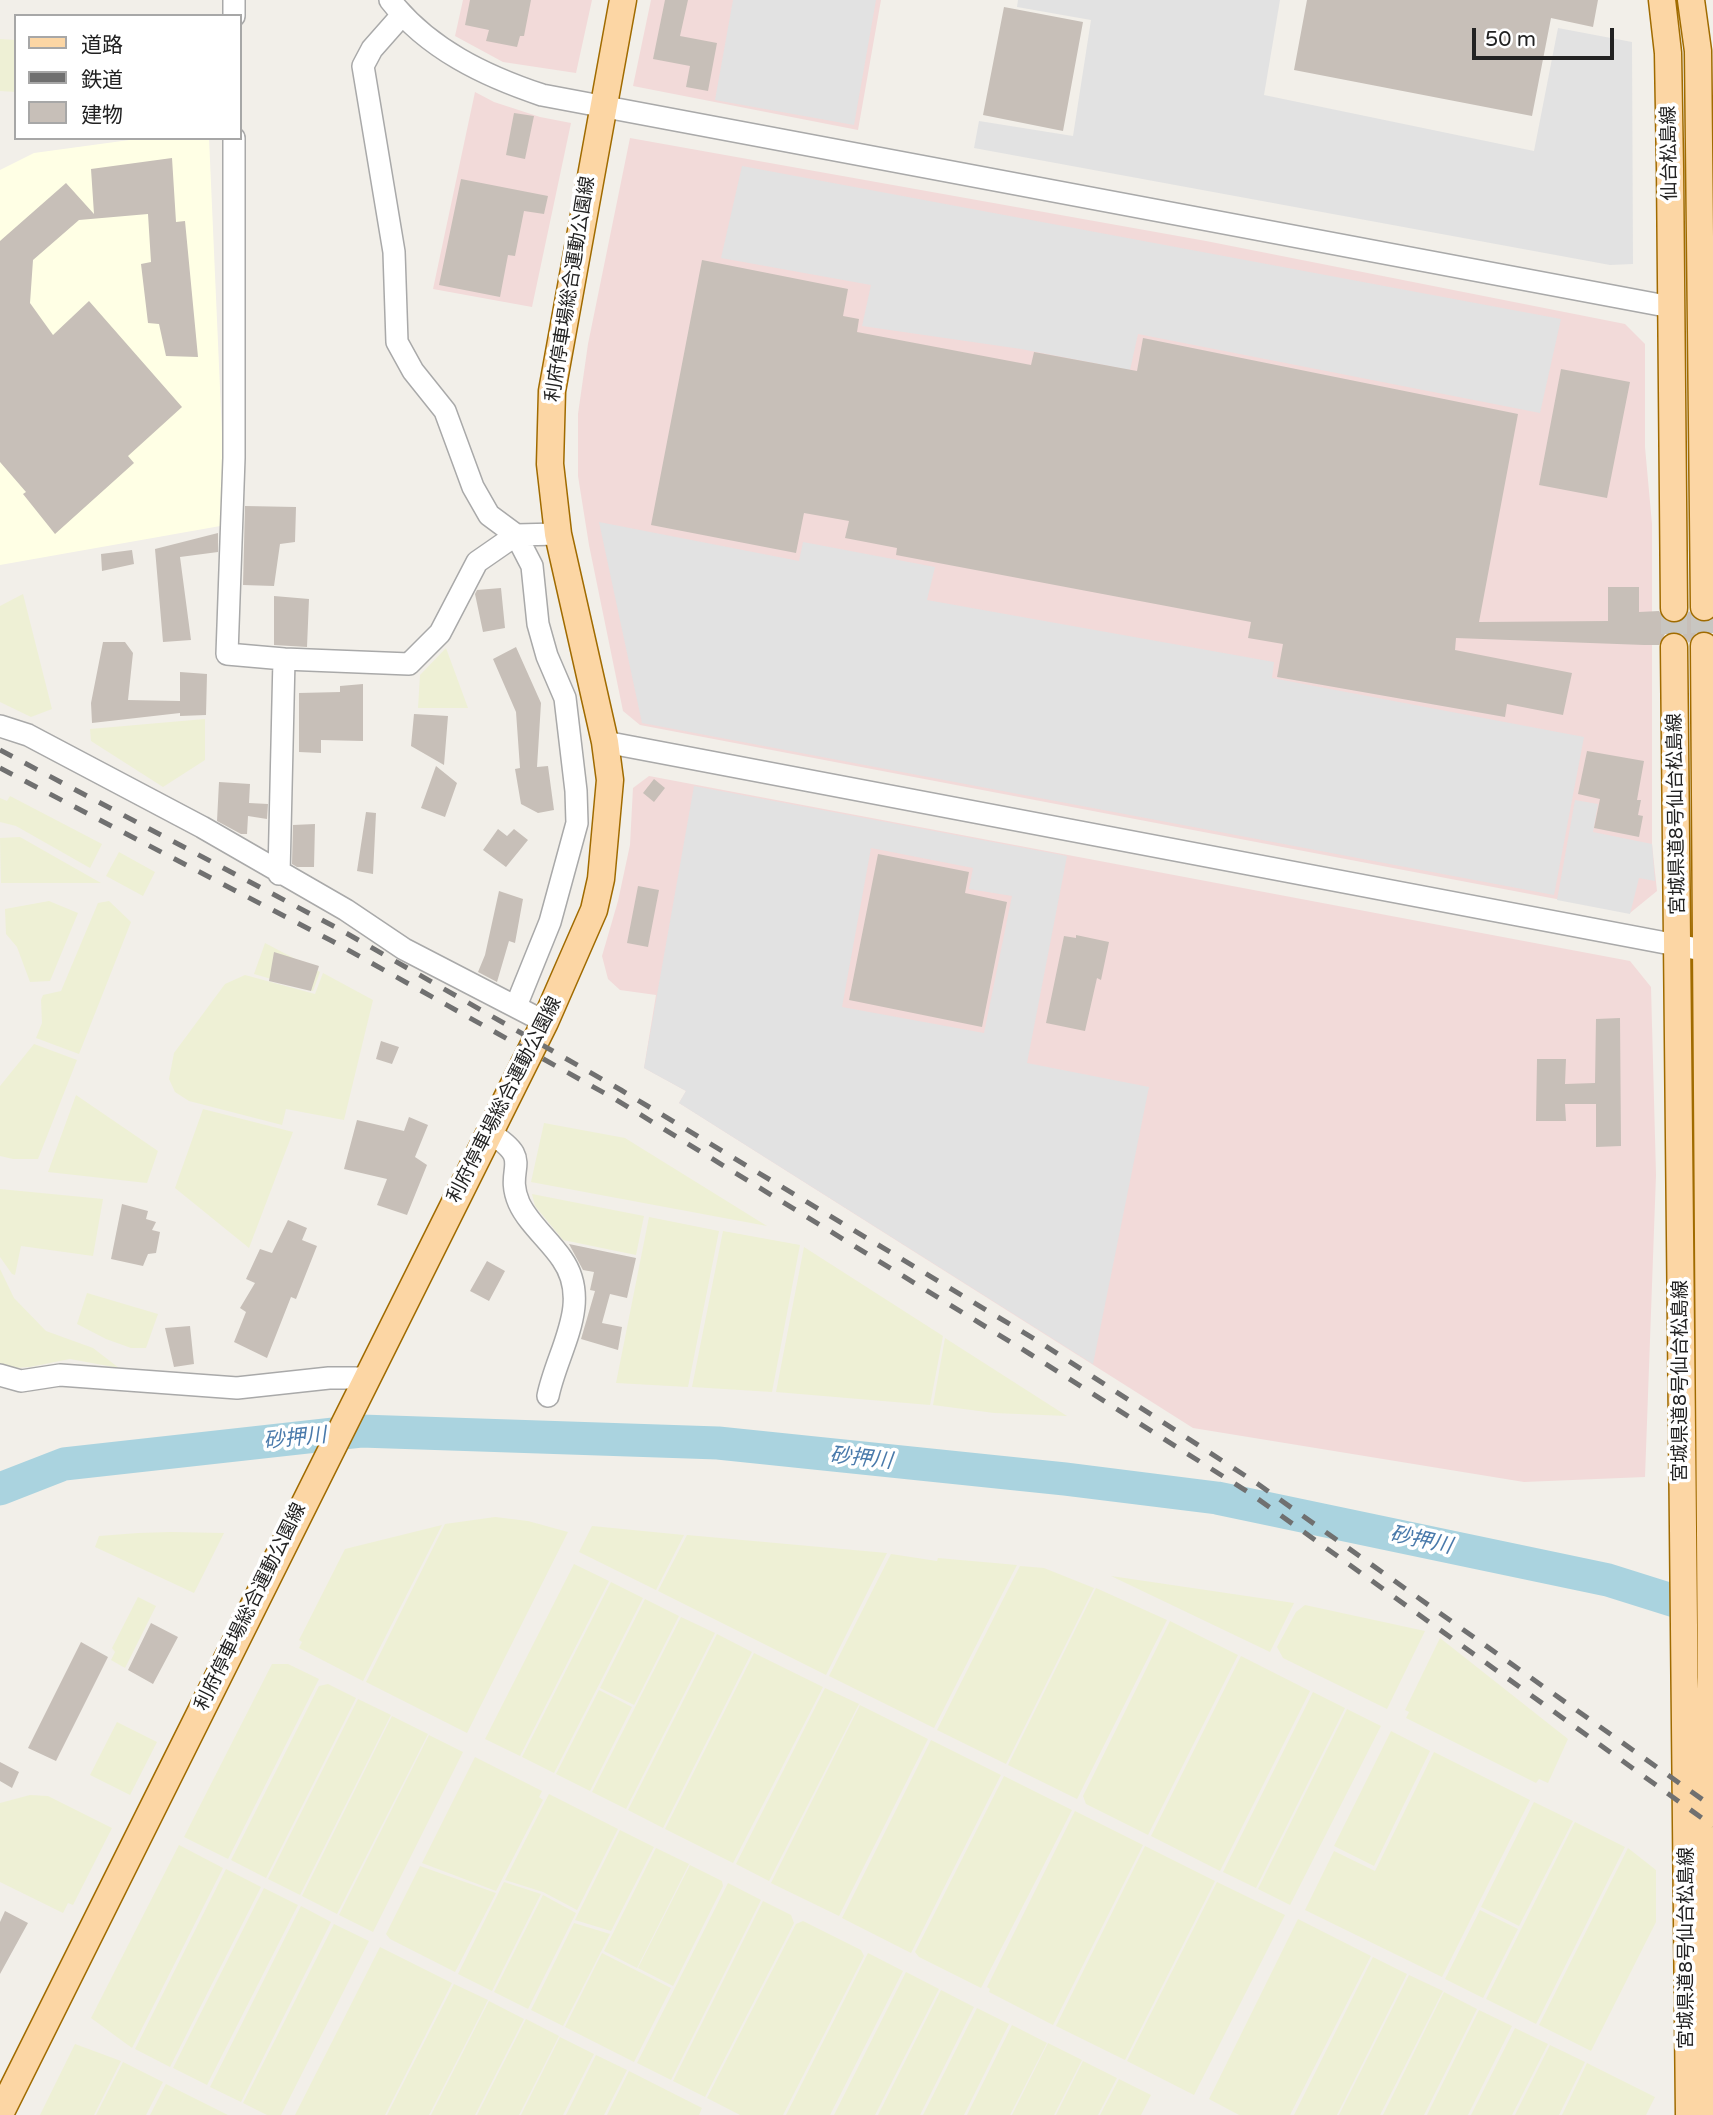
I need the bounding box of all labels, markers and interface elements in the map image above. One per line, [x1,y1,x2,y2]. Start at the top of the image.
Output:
legend [14,14,242,140]
scale bar [1475,14,1617,58]
text: 50 m [1485,27,1536,52]
text: 道路 [81,33,123,58]
text: 鉄道 [81,68,123,93]
text: 建物 [81,103,123,128]
street label: 仙台松島線 [1658,105,1682,201]
street label: 利府停車場総合運動公園線 [542,175,600,403]
street label: 宮城県道8号仙台松島線 [1664,713,1690,915]
street label: 利府停車場総合運動公園線 [443,993,567,1207]
street label: 宮城県道8号仙台松島線 [1670,1280,1692,1482]
water label: 砂押川 [262,1423,328,1455]
water label: 砂押川 [828,1443,894,1475]
street label: 利府停車場総合運動公園線 [191,1500,311,1714]
water label: 砂押川 [1388,1522,1454,1560]
street label: 宮城県道8号仙台松島線 [1676,1847,1698,2049]

